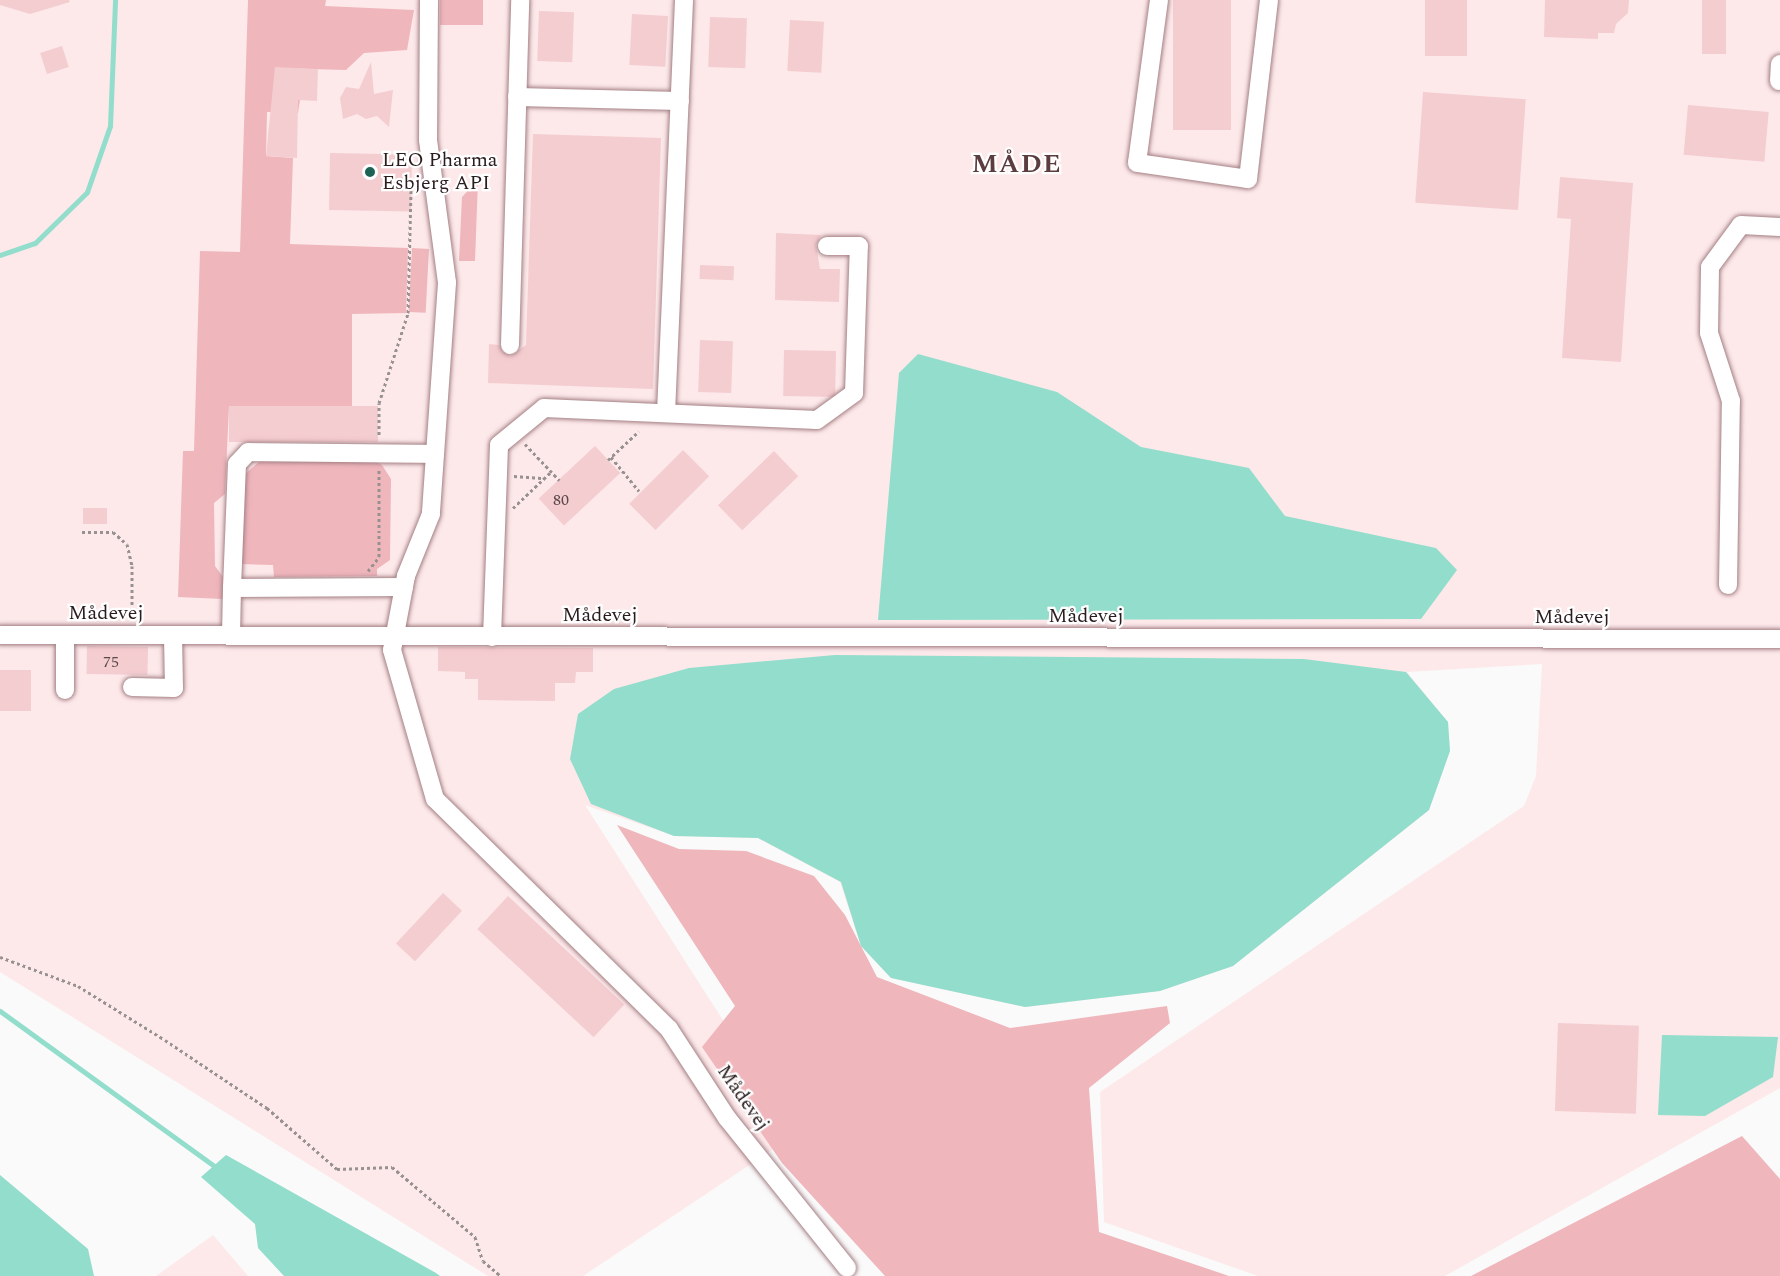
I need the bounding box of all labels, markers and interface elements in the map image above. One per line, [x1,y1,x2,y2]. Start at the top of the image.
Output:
place label: LEO Pharma Esbjerg API [382,148,498,195]
district label: MÅDE [972,149,1062,181]
marker: LEO Pharma Esbjerg API [363,165,377,179]
house number: 80 [553,490,569,510]
street label: Mådevej [68,601,144,625]
street label: Mådevej [562,603,638,627]
street label: Mådevej [1048,604,1124,628]
street label: Mådevej [1534,605,1610,629]
house number: 75 [103,652,119,672]
street label: Mådevej [712,1060,774,1136]

